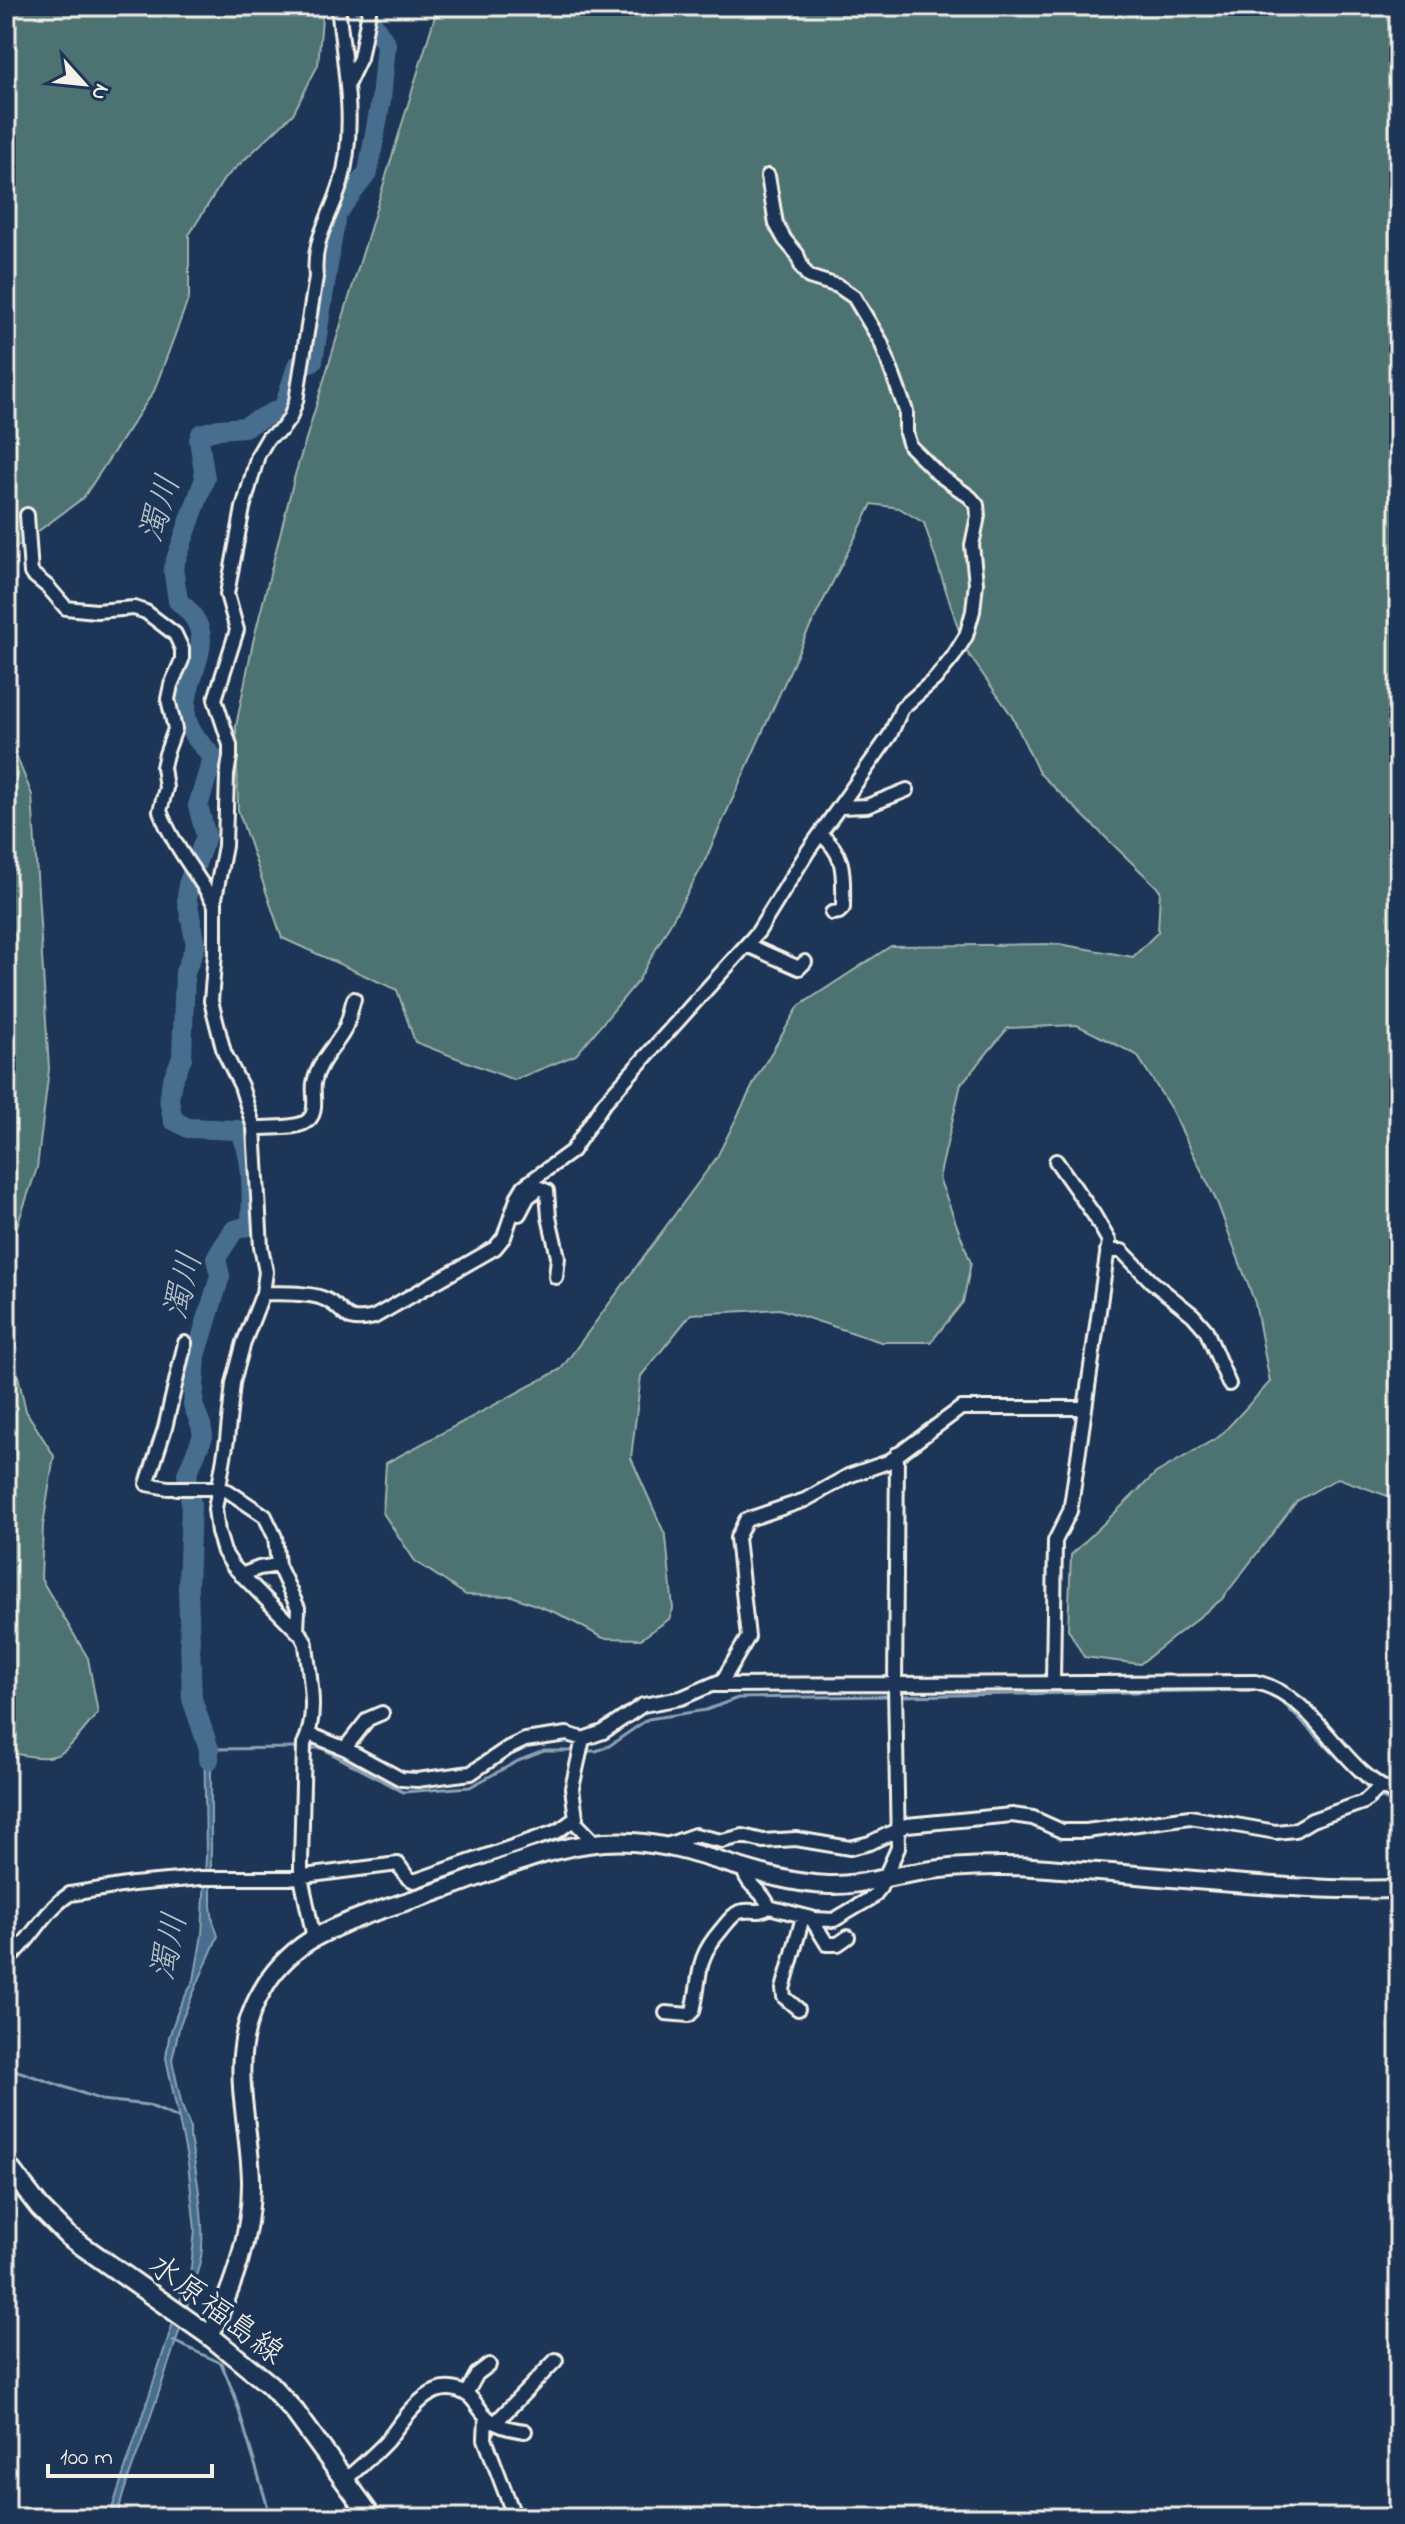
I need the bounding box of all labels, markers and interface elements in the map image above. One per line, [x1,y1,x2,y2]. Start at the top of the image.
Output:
north arrow [44,44,124,124]
text: N [82,78,117,106]
water label: 濁川 [128,469,196,549]
water label: 濁川 [152,1247,217,1325]
water label: 濁川 [139,1908,202,1985]
street label: 水原福島線 [137,2244,293,2378]
scale bar [48,2428,212,2478]
text: 100 m [60,2441,113,2476]

